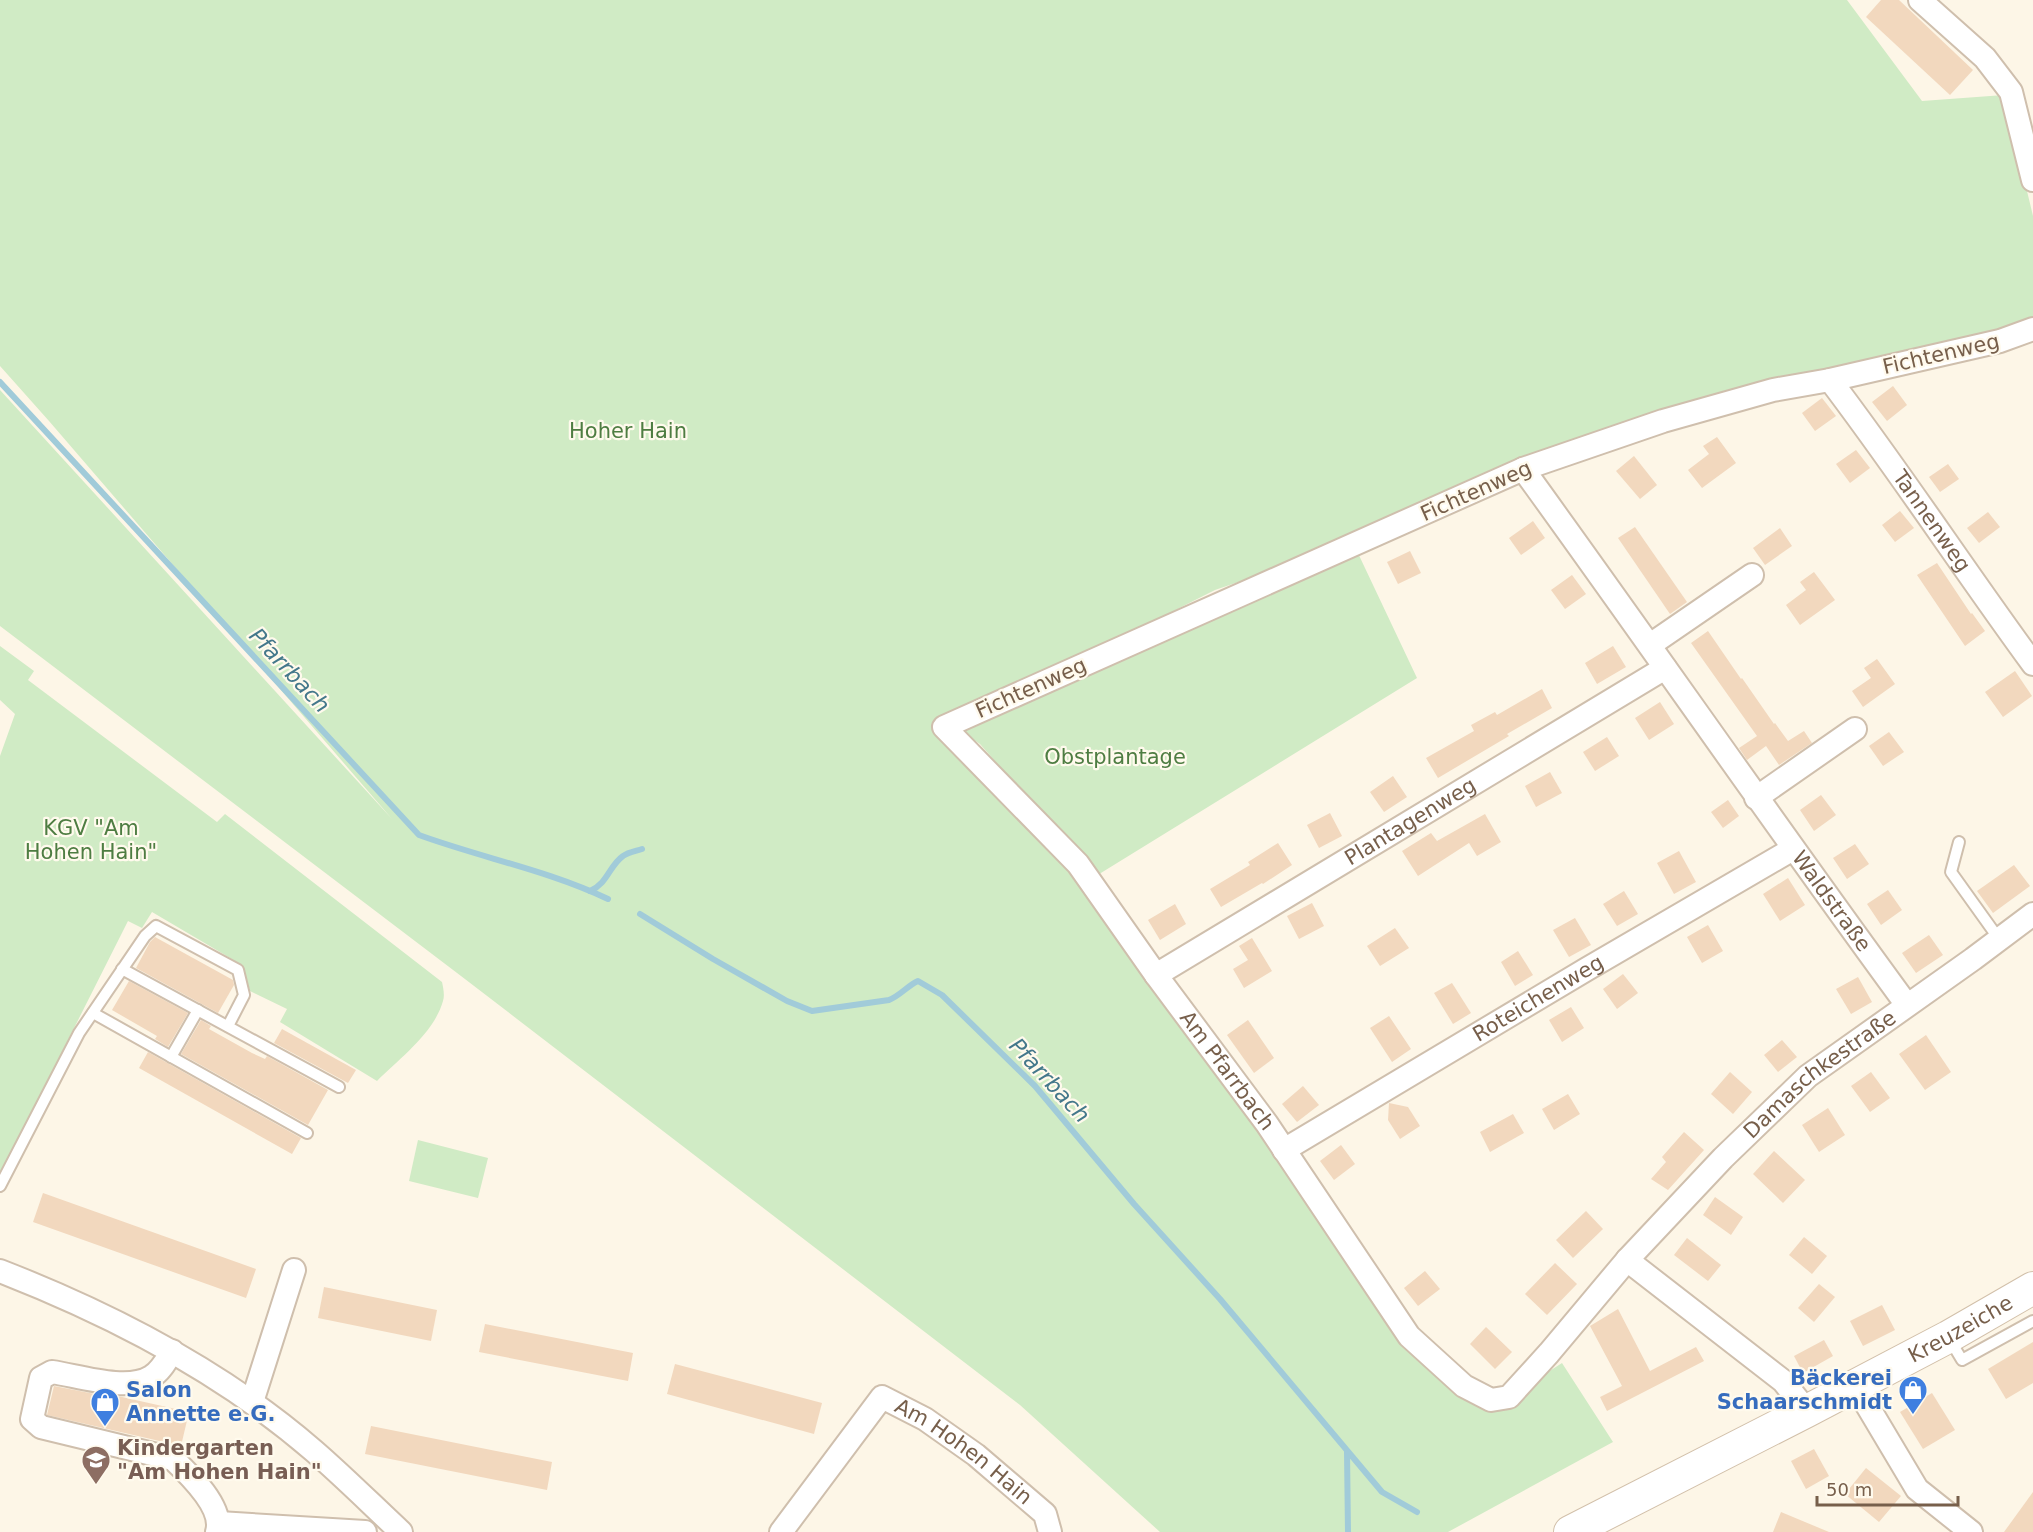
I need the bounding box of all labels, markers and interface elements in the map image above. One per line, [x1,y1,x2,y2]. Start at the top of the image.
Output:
street label: Fichtenweg [1880,329,2002,379]
park label: Hoher Hain [569,419,687,443]
street label: Fichtenweg [1417,456,1535,526]
street label: Tannenweg [1887,465,1976,577]
water label: Pfarrbach [244,623,335,718]
street label: Fichtenweg [972,653,1090,723]
park label: Obstplantage [1044,745,1186,769]
street label: Plantagenweg [1340,773,1480,870]
park label: KGV "Am Hohen Hain" [25,816,157,864]
street label: Waldstraße [1787,846,1876,956]
street label: Roteichenweg [1468,950,1608,1046]
street label: Am Pfarrbach [1175,1006,1279,1135]
street label: Damaschkestraße [1739,1006,1900,1143]
water label: Pfarrbach [1004,1033,1095,1128]
street label: Kreuzeiche [1904,1290,2017,1368]
place label: Bäckerei Schaarschmidt [1717,1366,1892,1414]
shop icon: Bäckerei Schaarschmidt [1897,1374,1929,1416]
place label: Salon Annette e.G. [126,1378,275,1426]
shop icon: Salon Annette e.G. [89,1386,121,1428]
street label: Am Hohen Hain [891,1394,1037,1509]
place label: Kindergarten "Am Hohen Hain" [117,1436,322,1484]
school or university icon: Kindergarten "Am Hohen Hain" [80,1444,112,1486]
scale bar [1817,1469,1958,1507]
text: 50 m [1826,1479,1872,1500]

